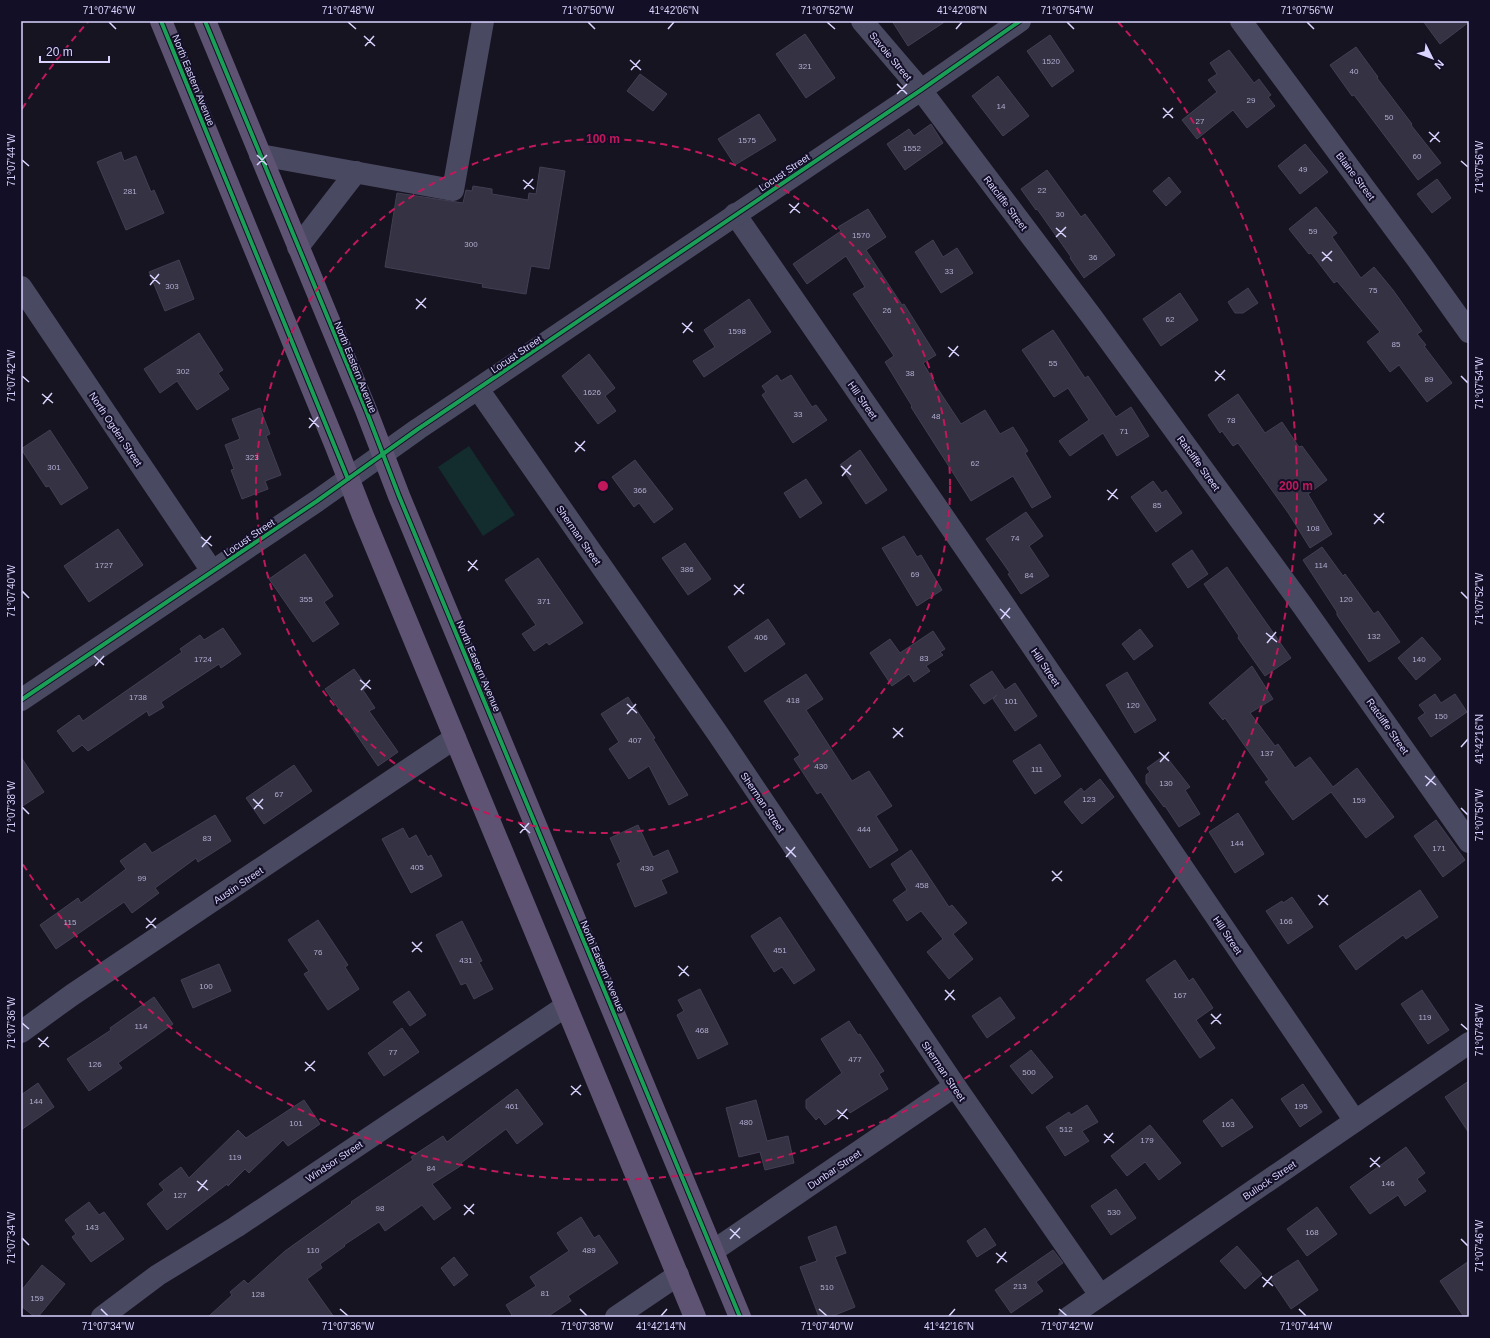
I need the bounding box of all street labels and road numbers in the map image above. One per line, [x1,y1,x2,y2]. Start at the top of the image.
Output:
street label: Savoie Street [867,30,914,83]
street label: North Eastern Avenue [170,33,217,128]
street label: Blaine Street [1334,150,1377,203]
street label: Locust Street [757,151,812,193]
street label: Ratcliffe Street [982,174,1030,233]
street label: North Eastern Avenue [332,320,379,415]
street label: Locust Street [489,333,544,375]
street label: Hill Street [846,379,880,421]
street label: North Ogden Street [87,390,145,468]
street label: Ratcliffe Street [1175,434,1222,493]
street label: Sherman Street [554,503,603,567]
street label: Locust Street [222,516,277,558]
street label: North Eastern Avenue [454,619,503,714]
street label: Hill Street [1029,646,1062,689]
street label: Ratcliffe Street [1364,696,1411,756]
street label: Sherman Street [738,770,787,835]
street label: Austin Street [211,865,265,906]
street label: Hill Street [1211,914,1244,957]
street label: North Eastern Avenue [578,919,627,1014]
street label: Sherman Street [919,1039,968,1104]
street label: Windsor Street [304,1138,365,1184]
street label: Dunbar Street [805,1147,863,1191]
street label: Bullock Street [1241,1158,1298,1202]

